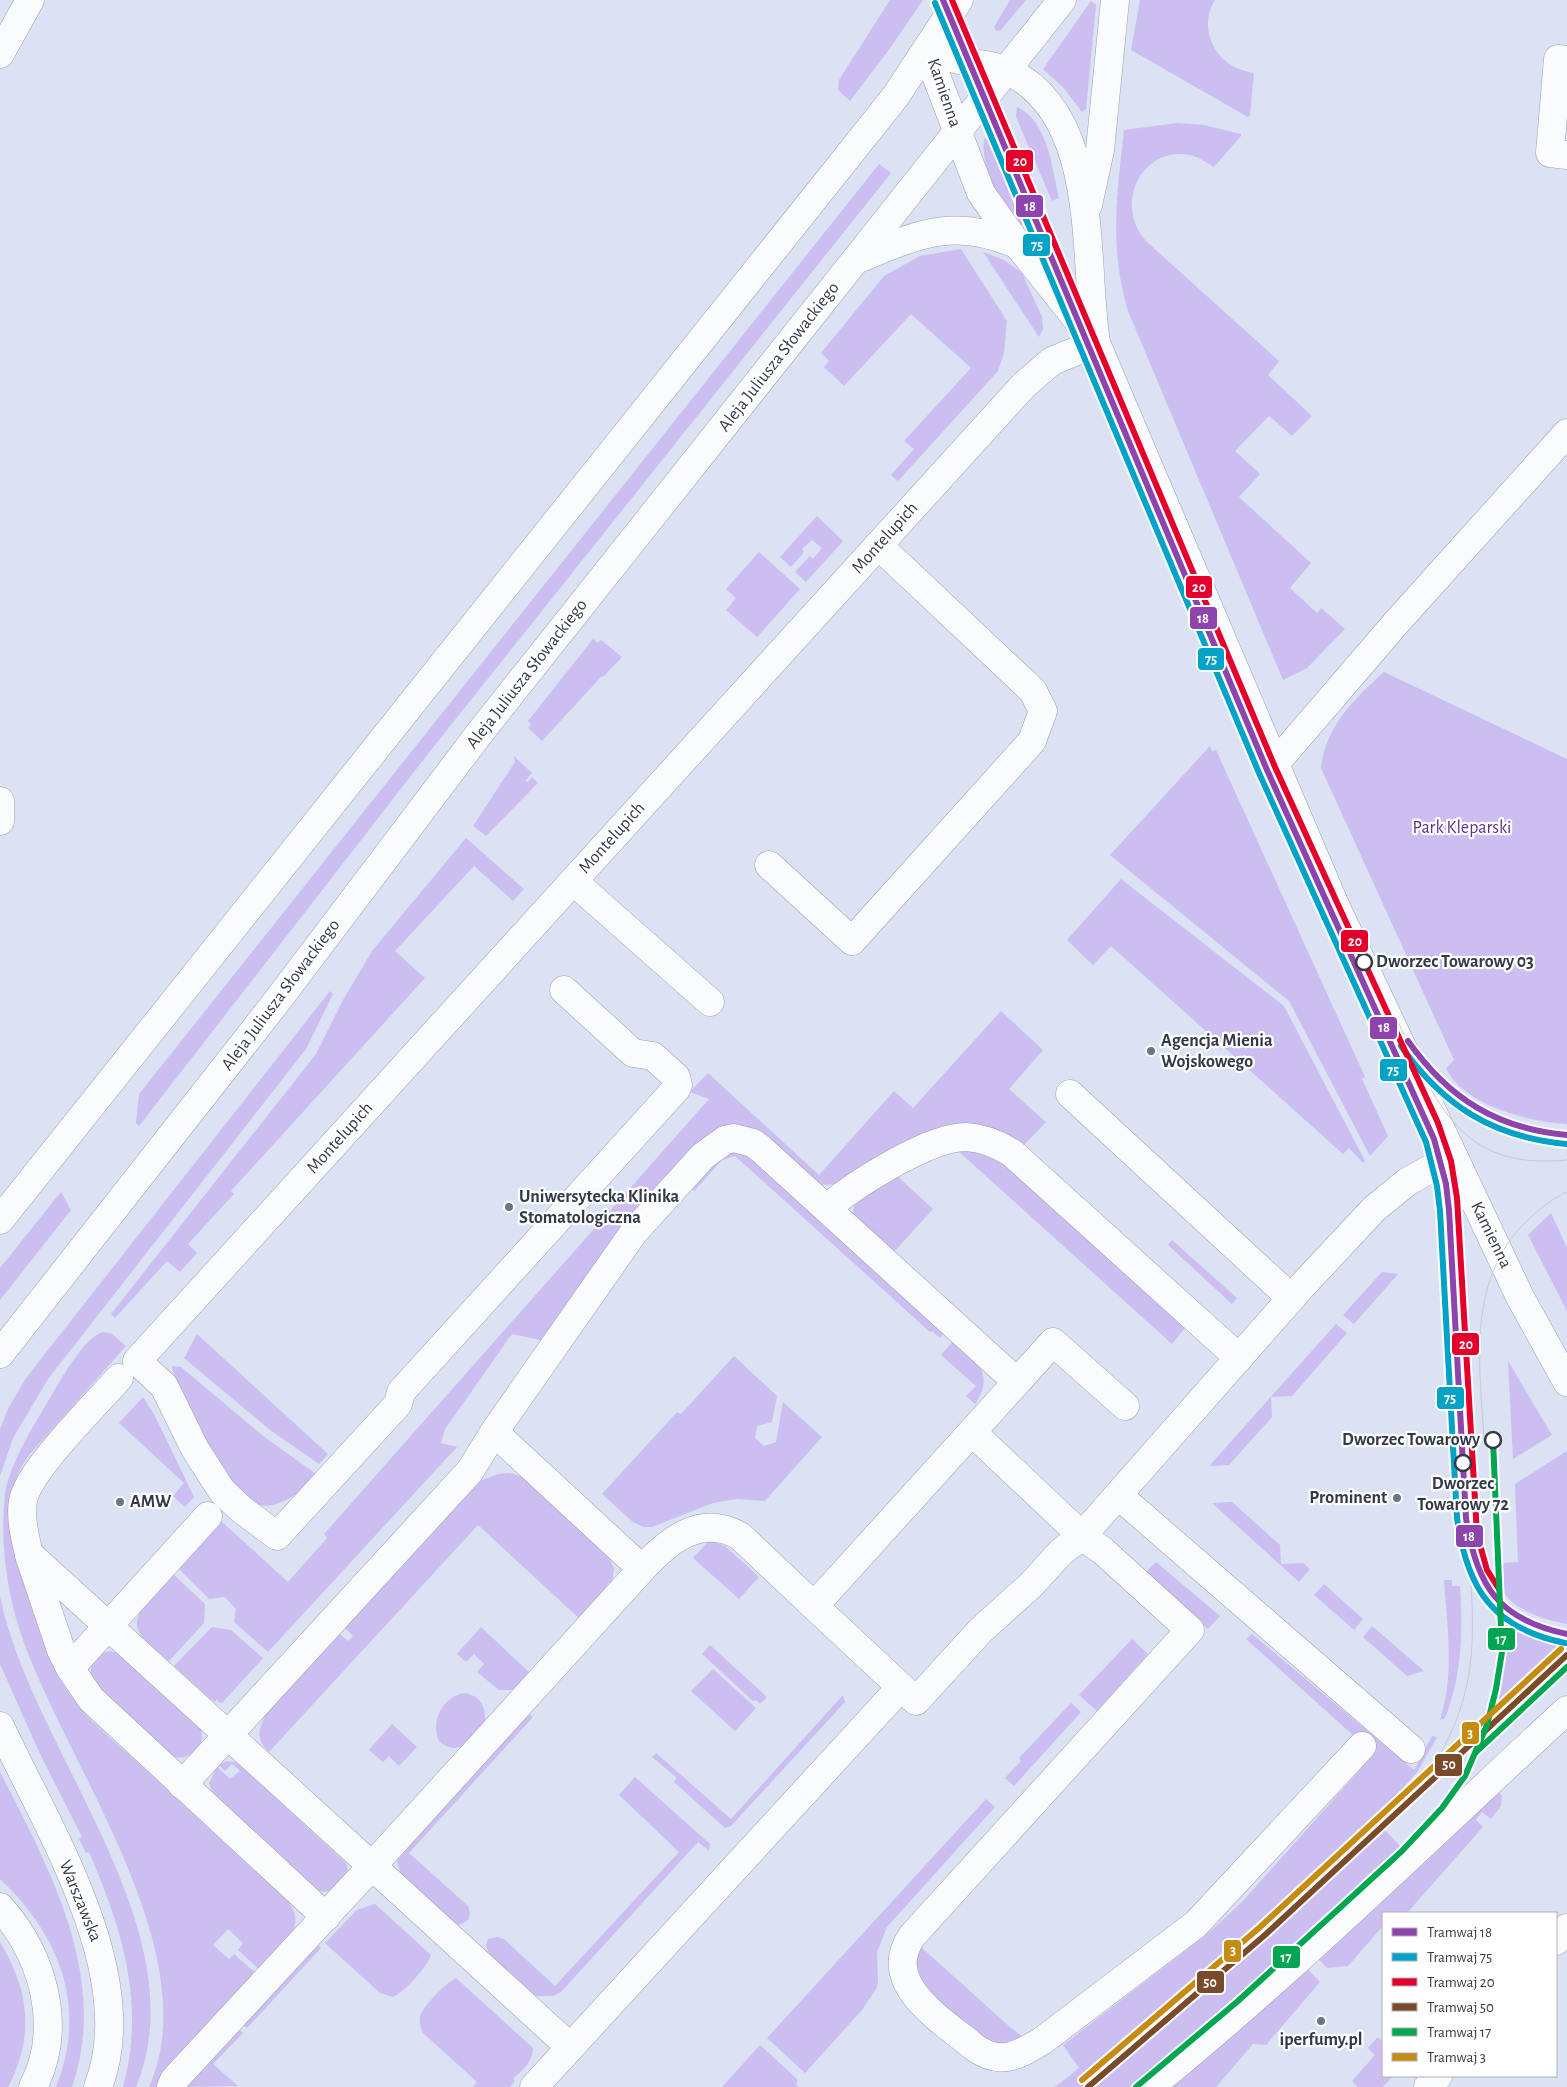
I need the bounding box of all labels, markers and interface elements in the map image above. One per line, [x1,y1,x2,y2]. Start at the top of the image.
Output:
street label: Kamienna [924,56,964,130]
line badge: 20 [1005,149,1034,173]
text: 20 [1013,155,1027,169]
line badge: 18 [1015,194,1044,218]
text: 18 [1024,200,1036,214]
line badge: 75 [1022,233,1051,257]
text: 75 [1031,239,1043,253]
street label: Aleja Juliusza Słowackiego [715,279,843,435]
street label: Montelupich [849,499,921,577]
line badge: 20 [1185,575,1213,599]
text: 20 [1192,581,1206,595]
street label: Aleja Juliusza Słowackiego [463,596,591,752]
line badge: 18 [1189,606,1218,630]
text: 18 [1197,612,1209,626]
line badge: 75 [1197,647,1225,671]
text: 75 [1205,653,1217,667]
street label: Montelupich [576,799,648,877]
park label: Park Kleparski [1413,819,1511,837]
street label: Aleja Juliusza Słowackiego [218,916,344,1074]
line badge: 20 [1340,929,1369,953]
text: 20 [1348,935,1362,949]
marker: Dworzec Towarowy 03 [1355,953,1373,971]
place label: Dworzec Towarowy 03 [1376,953,1534,971]
line badge: 18 [1369,1016,1398,1040]
text: 18 [1378,1021,1390,1035]
place label: Agencja Mienia Wojskowego [1161,1032,1273,1071]
marker: Agencja Mienia Wojskowego [1145,1045,1157,1057]
line badge: 75 [1379,1058,1408,1082]
text: 75 [1387,1064,1399,1078]
street label: Montelupich [304,1099,376,1177]
place label: Uniwersytecka Klinika Stomatologiczna [519,1188,680,1227]
street label: Kamienna [1467,1199,1515,1271]
marker: Uniwersytecka Klinika Stomatologiczna [503,1201,515,1213]
line badge: 20 [1451,1332,1480,1356]
text: 20 [1459,1338,1473,1352]
line badge: 75 [1436,1386,1465,1410]
text: 75 [1444,1392,1456,1406]
place label: Dworzec Towarowy [1342,1431,1481,1449]
marker: Dworzec Towarowy [1484,1431,1502,1449]
marker: Dworzec Towarowy 72 [1454,1454,1472,1472]
place label: Dworzec Towarowy 72 [1417,1475,1510,1514]
place label: Prominent [1309,1489,1387,1507]
marker: Prominent [1391,1492,1403,1504]
place label: AMW [130,1493,172,1511]
marker: AMW [114,1496,126,1508]
line badge: 18 [1455,1524,1484,1548]
text: 18 [1463,1530,1475,1544]
line badge: 17 [1487,1627,1516,1651]
text: 17 [1495,1633,1507,1647]
line badge: 3 [1461,1721,1480,1745]
text: 3 [1467,1727,1473,1741]
line badge: 50 [1434,1753,1463,1777]
text: 50 [1442,1758,1456,1772]
street label: Warszawska [56,1858,104,1944]
legend [1382,1912,1557,2077]
text: Tramwaj 18 [1427,1925,1492,1940]
line badge: 3 [1223,1939,1242,1963]
text: 3 [1230,1944,1236,1958]
line badge: 17 [1272,1945,1301,1969]
text: Tramwaj 75 [1427,1950,1492,1965]
text: 17 [1280,1951,1292,1965]
line badge: 50 [1196,1970,1225,1994]
text: Tramwaj 20 [1427,1975,1495,1990]
text: 50 [1203,1976,1217,1990]
text: Tramwaj 50 [1427,2000,1494,2015]
marker: iperfumy.pl [1315,2015,1327,2027]
text: Tramwaj 17 [1427,2025,1491,2040]
place label: iperfumy.pl [1280,2031,1362,2049]
text: Tramwaj 3 [1427,2050,1486,2065]

